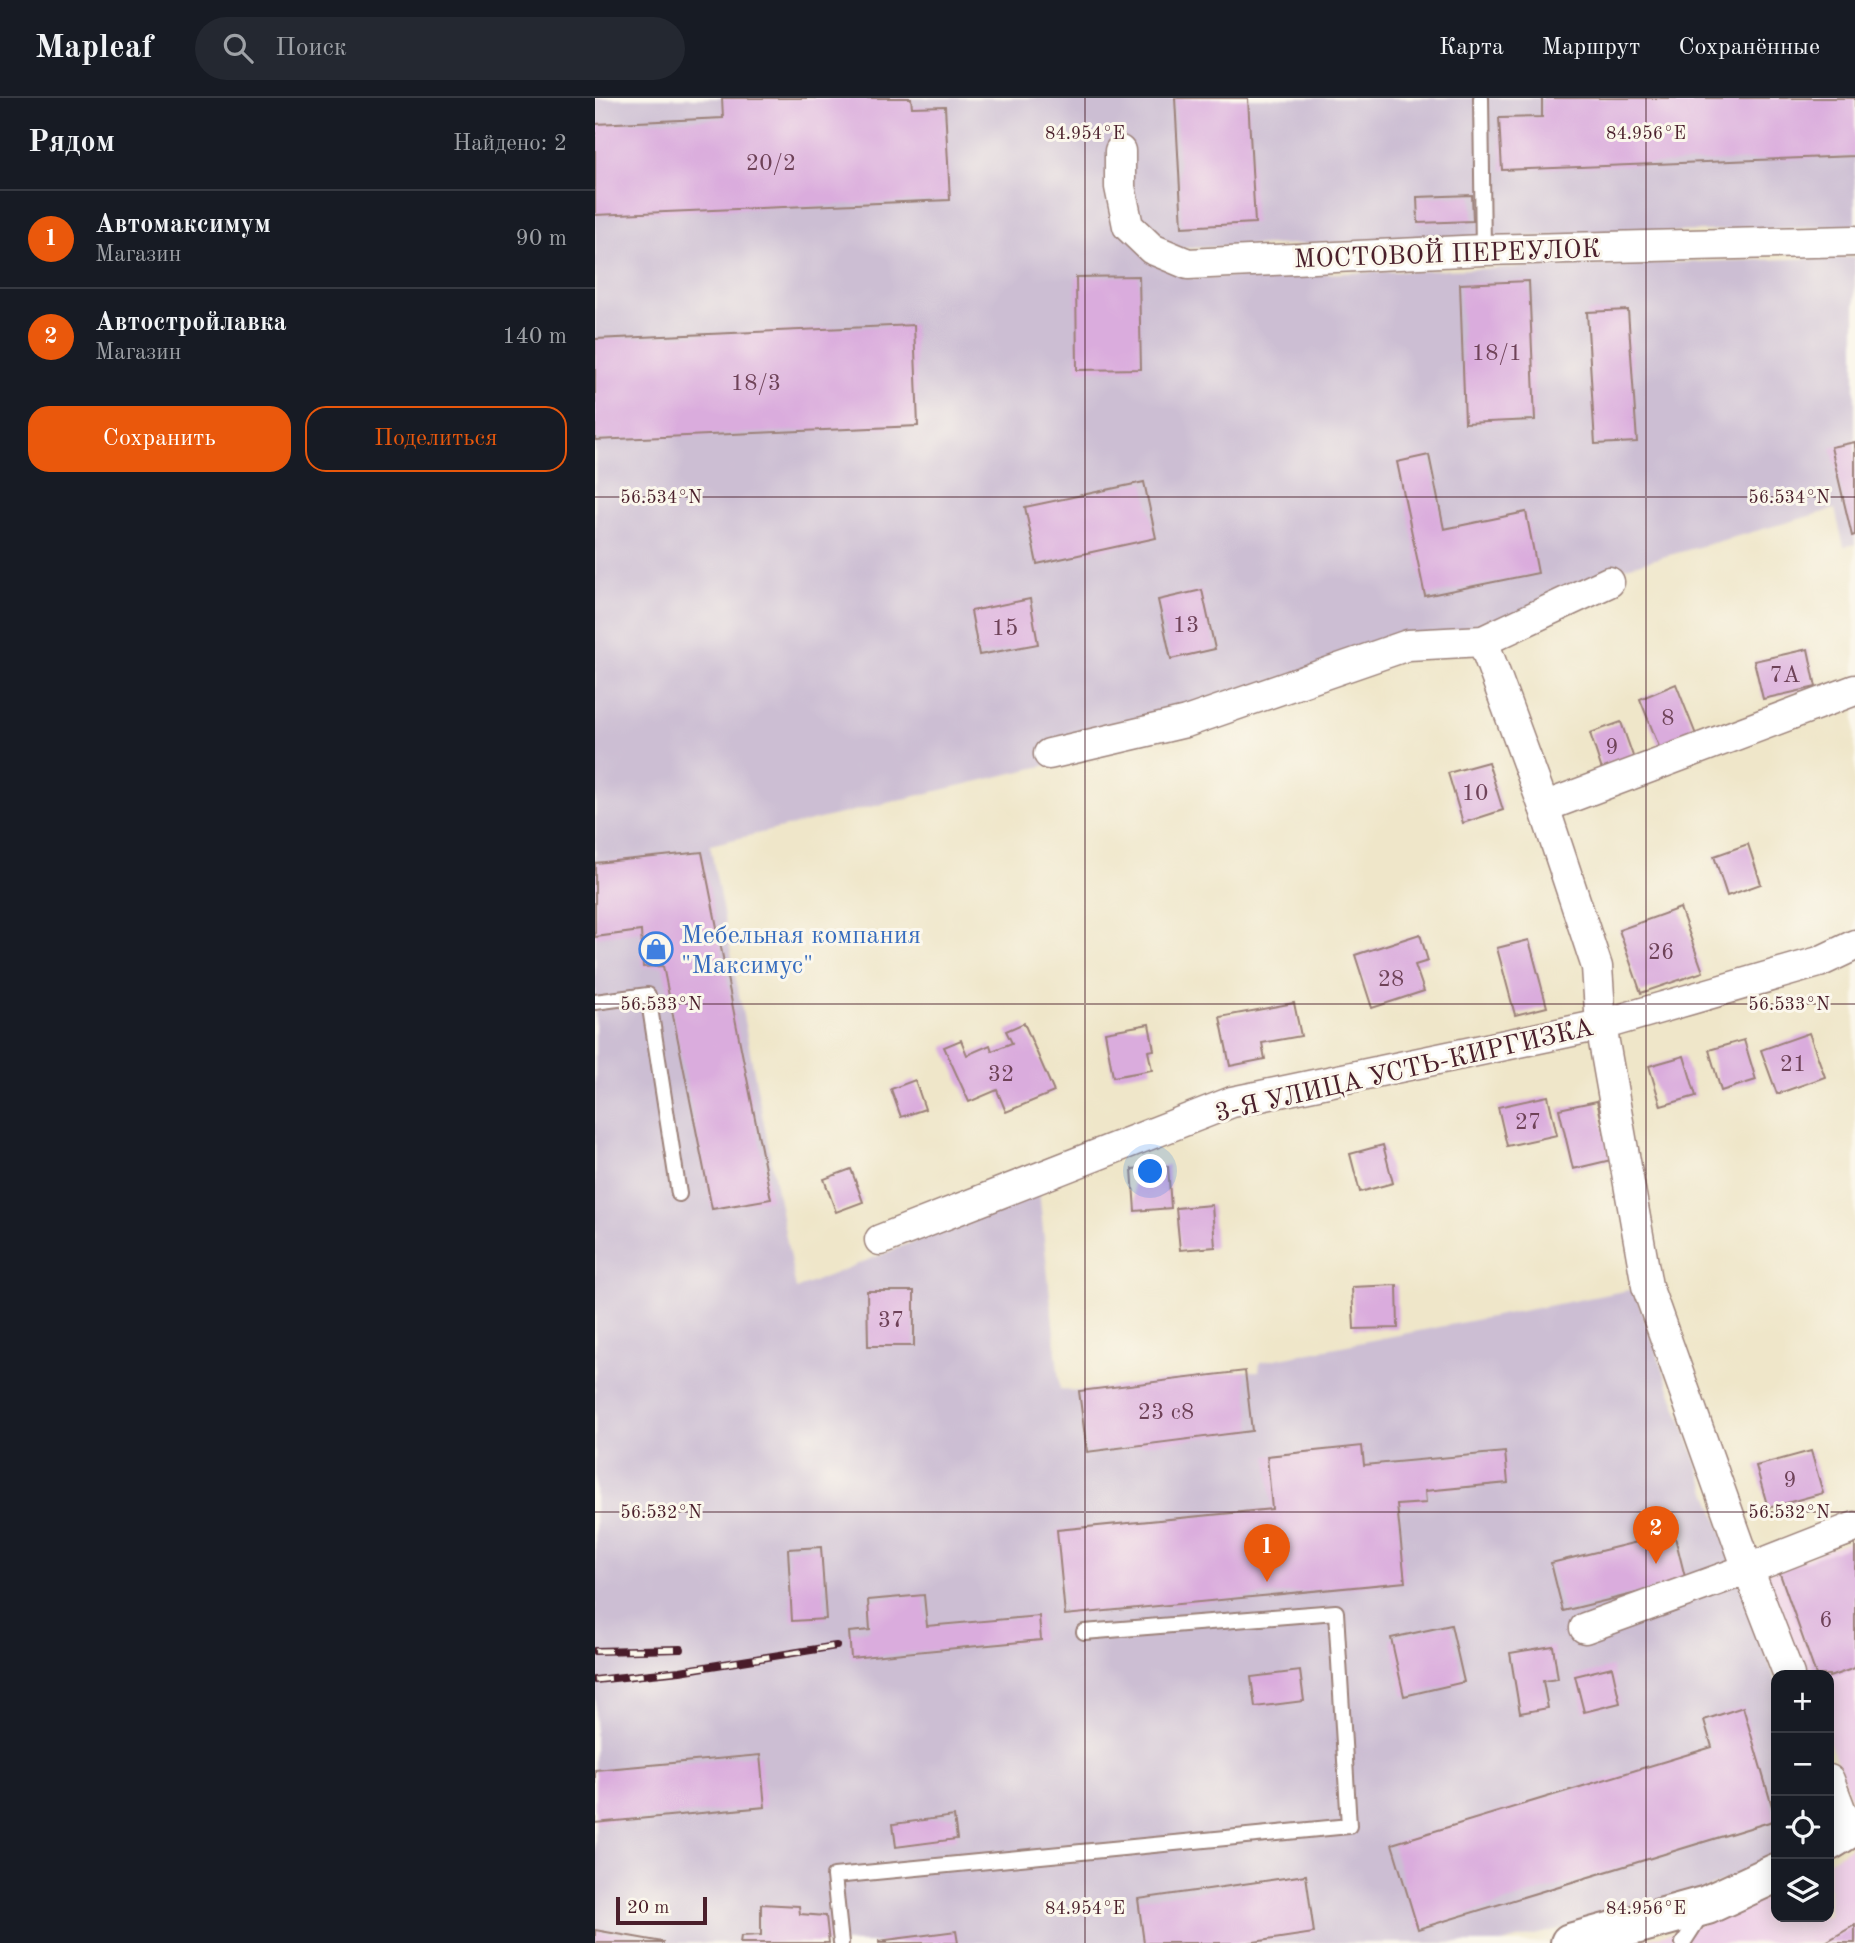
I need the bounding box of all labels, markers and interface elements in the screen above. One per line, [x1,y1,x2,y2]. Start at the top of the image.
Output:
search box [195,17,685,80]
icon: search [219,29,257,67]
text: Mapleaf [35,32,153,65]
text: Поиск [275,35,347,61]
text: Карта [1439,36,1504,60]
text: Маршрут [1542,36,1640,60]
text: Сохранённые [1678,36,1820,60]
text: 84.954°E [1045,125,1125,143]
text: 84.956°E [1606,125,1686,143]
text: Рядом [28,128,115,158]
text: Найдено: 2 [453,132,567,155]
house number: 20/2 [746,152,796,175]
text: Автомаксимум [95,212,271,238]
text: 1 [44,227,58,250]
text: 90 m [516,227,567,250]
street label: МОСТОВОЙ ПЕРЕУЛОК [1293,232,1601,273]
text: Магазин [95,243,181,266]
text: Автостройлавка [95,310,287,336]
text: 2 [44,325,58,348]
text: 140 m [502,325,567,348]
text: Магазин [95,341,181,364]
house number: 18/1 [1472,342,1522,365]
house number: 18/3 [731,372,781,395]
button: Сохранить [28,406,291,472]
button: Поделиться [305,406,567,472]
text: 56.534°N [620,489,702,507]
text: 56.534°N [1748,489,1830,507]
house number: 13 [1173,614,1199,637]
house number: 15 [992,617,1018,640]
house number: 7А [1770,664,1801,687]
house number: 8 [1661,707,1675,730]
house number: 9 [1605,736,1619,759]
house number: 10 [1462,782,1488,805]
place label: Мебельная компания "Максимус" [681,923,921,979]
shop icon: Мебельная компания "Максимус" [637,930,675,968]
house number: 26 [1648,941,1674,964]
house number: 28 [1378,968,1404,991]
text: 56.533°N [620,996,702,1014]
text: 56.533°N [1748,996,1830,1014]
street label: 3-Я УЛИЦА УСТЬ-КИРГИЗКА [1213,1015,1596,1127]
house number: 21 [1780,1053,1806,1076]
house number: 32 [988,1063,1014,1086]
house number: 27 [1515,1111,1541,1134]
your location [1133,1154,1167,1188]
house number: 37 [878,1309,904,1332]
house number: 23 с8 [1138,1401,1194,1424]
house number: 9 [1783,1469,1797,1492]
text: 56.532°N [620,1504,702,1522]
text: 56.532°N [1748,1504,1830,1522]
pin: 2 [1633,1506,1679,1564]
pin: 1 [1244,1524,1290,1582]
house number: 6 [1819,1609,1833,1632]
map controls [1771,1670,1834,1922]
button: + [1771,1670,1834,1733]
button: − [1771,1733,1834,1796]
button: locate [1771,1796,1834,1859]
button: layers [1771,1859,1834,1922]
scale bar [616,1894,707,1926]
text: 20 m [627,1899,669,1918]
text: 84.954°E [1045,1900,1125,1918]
text: 84.956°E [1606,1900,1686,1918]

